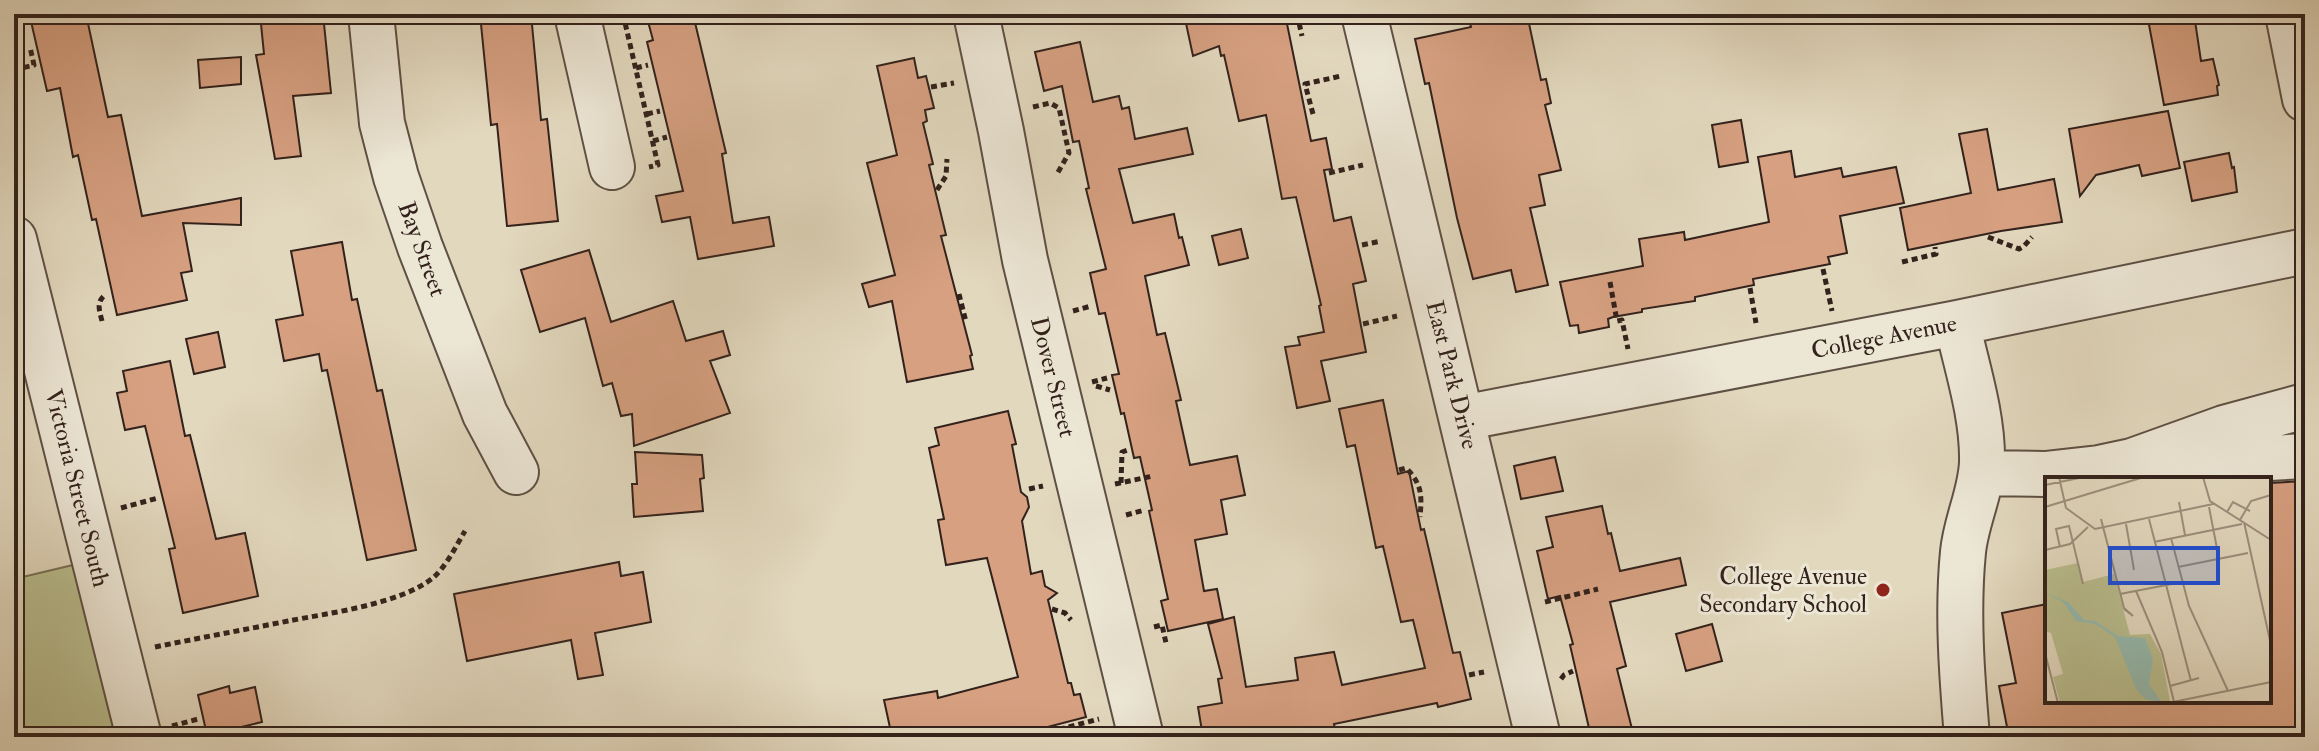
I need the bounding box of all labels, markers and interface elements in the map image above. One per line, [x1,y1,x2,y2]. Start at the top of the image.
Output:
street label: Bay Street [391,197,454,301]
street label: East Park Drive [1419,298,1485,452]
street label: College Avenue [1809,308,1959,366]
street label: Dover Street [1023,314,1083,441]
street label: Victoria Street South [37,386,117,591]
inset map [2045,477,2271,703]
place label: College Avenue Secondary School [1699,561,1867,620]
marker: College Avenue Secondary School [1874,581,1892,599]

